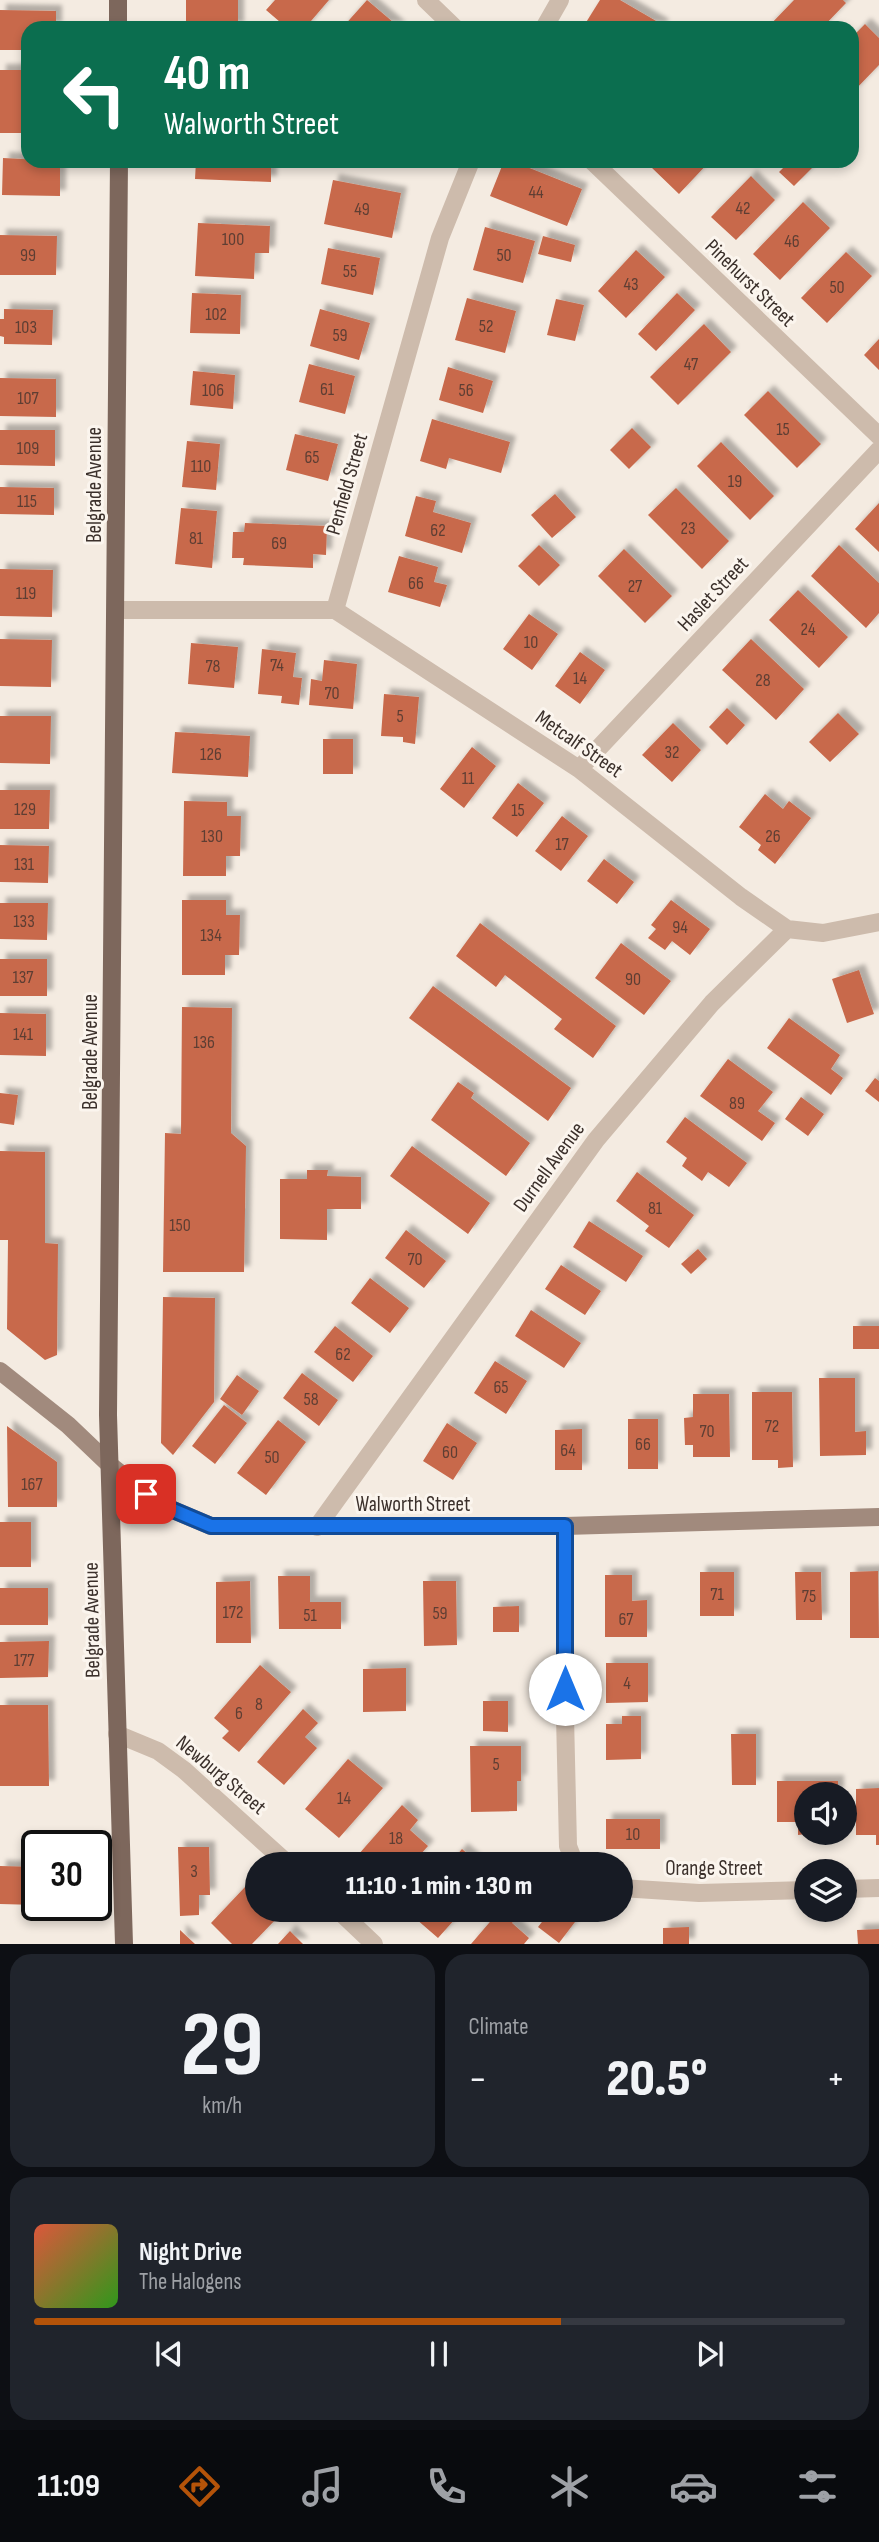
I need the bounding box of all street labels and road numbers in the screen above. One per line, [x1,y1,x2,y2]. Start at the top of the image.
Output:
street label: Pinehurst Street [700,234,800,332]
street label: Belgrade Avenue [82,427,107,543]
street label: Penfield Street [321,430,373,538]
street label: Haslet Street [672,552,754,636]
street label: Metcalf Street [530,705,628,783]
street label: Belgrade Avenue [78,994,103,1110]
street label: Durnell Avenue [508,1117,590,1217]
street label: Walworth Street [356,1492,470,1517]
street label: Belgrade Avenue [78,1562,106,1678]
street label: Newburg Street [171,1730,271,1820]
street label: Orange Street [665,1856,763,1881]

